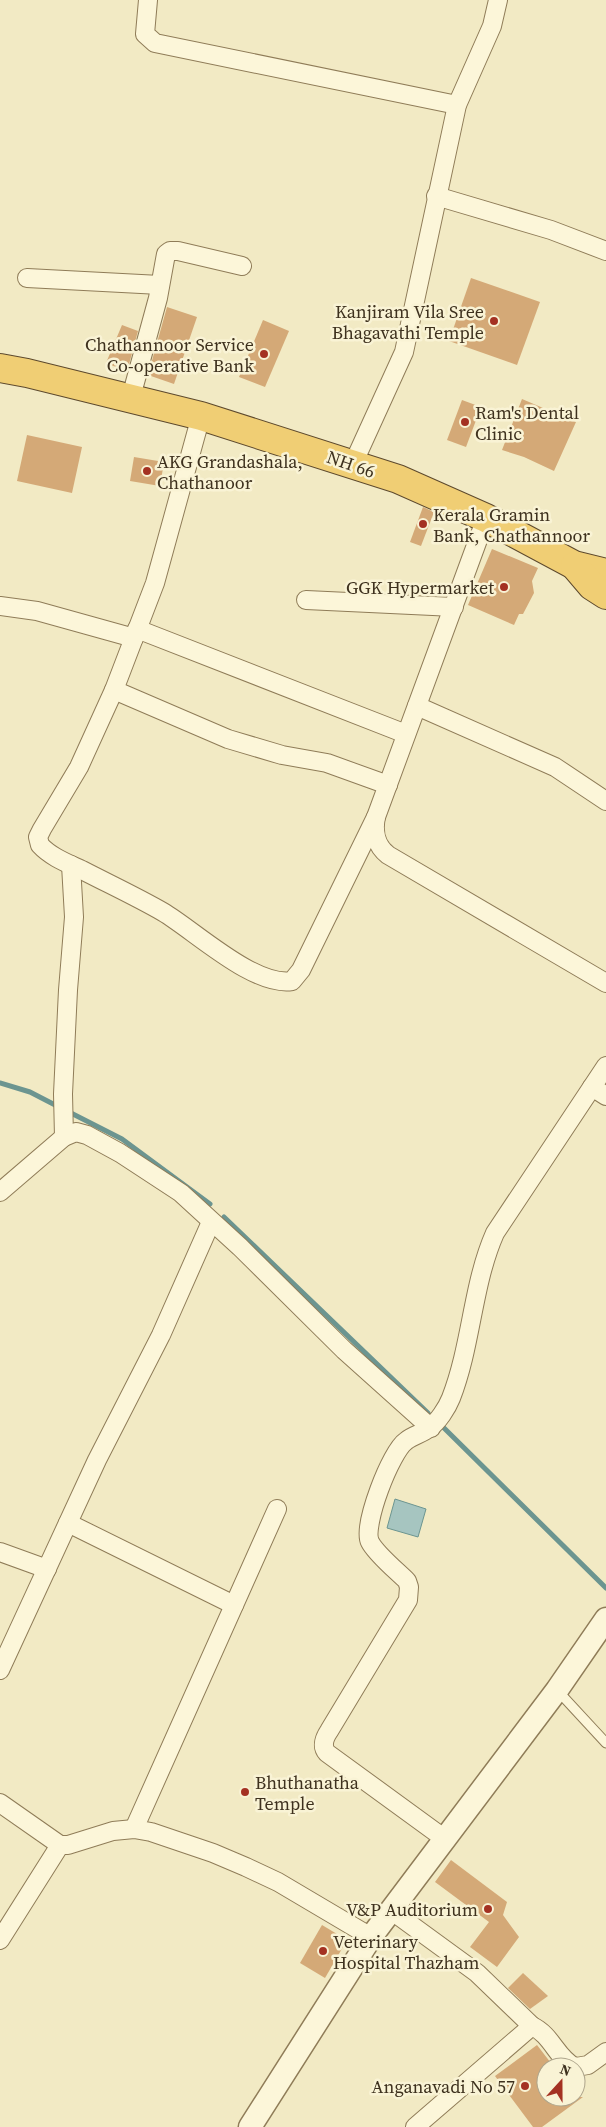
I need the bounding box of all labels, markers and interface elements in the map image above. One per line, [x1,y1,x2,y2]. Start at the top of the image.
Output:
place label: Kanjiram Vila Sree Bhagavathi Temple [332,299,484,345]
marker: Kanjiram Vila Sree Bhagavathi Temple [488,315,500,327]
place label: Chathannoor Service Co-operative Bank [85,332,254,378]
marker: Chathannoor Service Co-operative Bank [258,348,270,360]
place label: Ram's Dental Clinic [475,400,579,446]
marker: Ram's Dental Clinic [459,416,471,428]
street label: NH 66 [324,444,378,484]
place label: AKG Grandashala, Chathanoor [157,449,303,495]
marker: AKG Grandashala, Chathanoor [141,465,153,477]
place label: Kerala Gramin Bank, Chathannoor [433,502,590,548]
marker: Kerala Gramin Bank, Chathannoor [417,518,429,530]
place label: GGK Hypermarket [346,575,494,600]
marker: GGK Hypermarket [498,581,510,593]
place label: Bhuthanatha Temple [255,1770,360,1816]
marker: Bhuthanatha Temple [239,1786,251,1798]
place label: V&P Auditorium [346,1897,478,1922]
marker: V&P Auditorium [482,1903,494,1915]
place label: Veterinary Hospital Thazham [333,1929,480,1975]
marker: Veterinary Hospital Thazham [317,1945,329,1957]
north arrow [536,2057,586,2107]
text: N [557,2059,574,2081]
place label: Anganavadi No 57 [372,2074,515,2099]
marker: Anganavadi No 57 [519,2080,531,2092]

